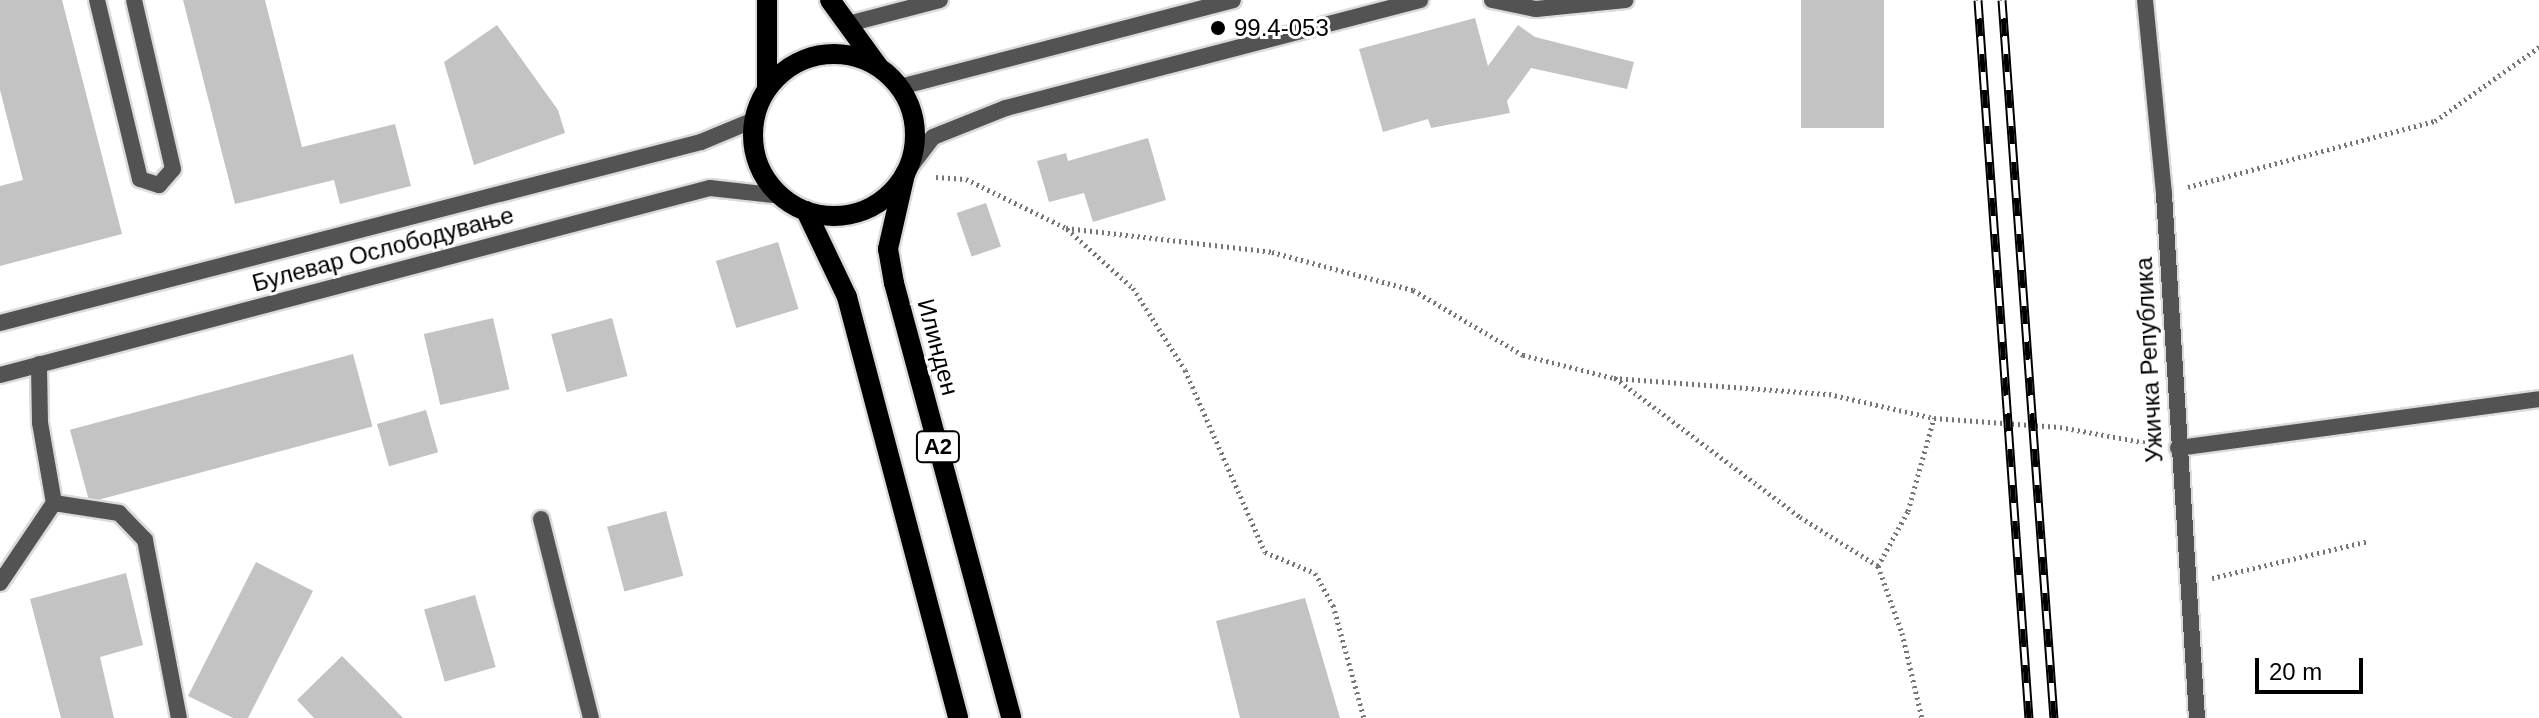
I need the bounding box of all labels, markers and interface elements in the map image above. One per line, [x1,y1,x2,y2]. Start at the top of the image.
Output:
place label: 99.4-053 [1234,14,1329,42]
marker: 99.4-053 [1209,19,1227,37]
street label: Булевар Ослободување [249,200,517,298]
street label: Ужичка Република [2129,257,2169,463]
street label: Илинден [911,296,965,398]
road number: A2 [914,429,962,465]
scale bar [2259,642,2367,692]
text: 20 m [2269,658,2322,685]

